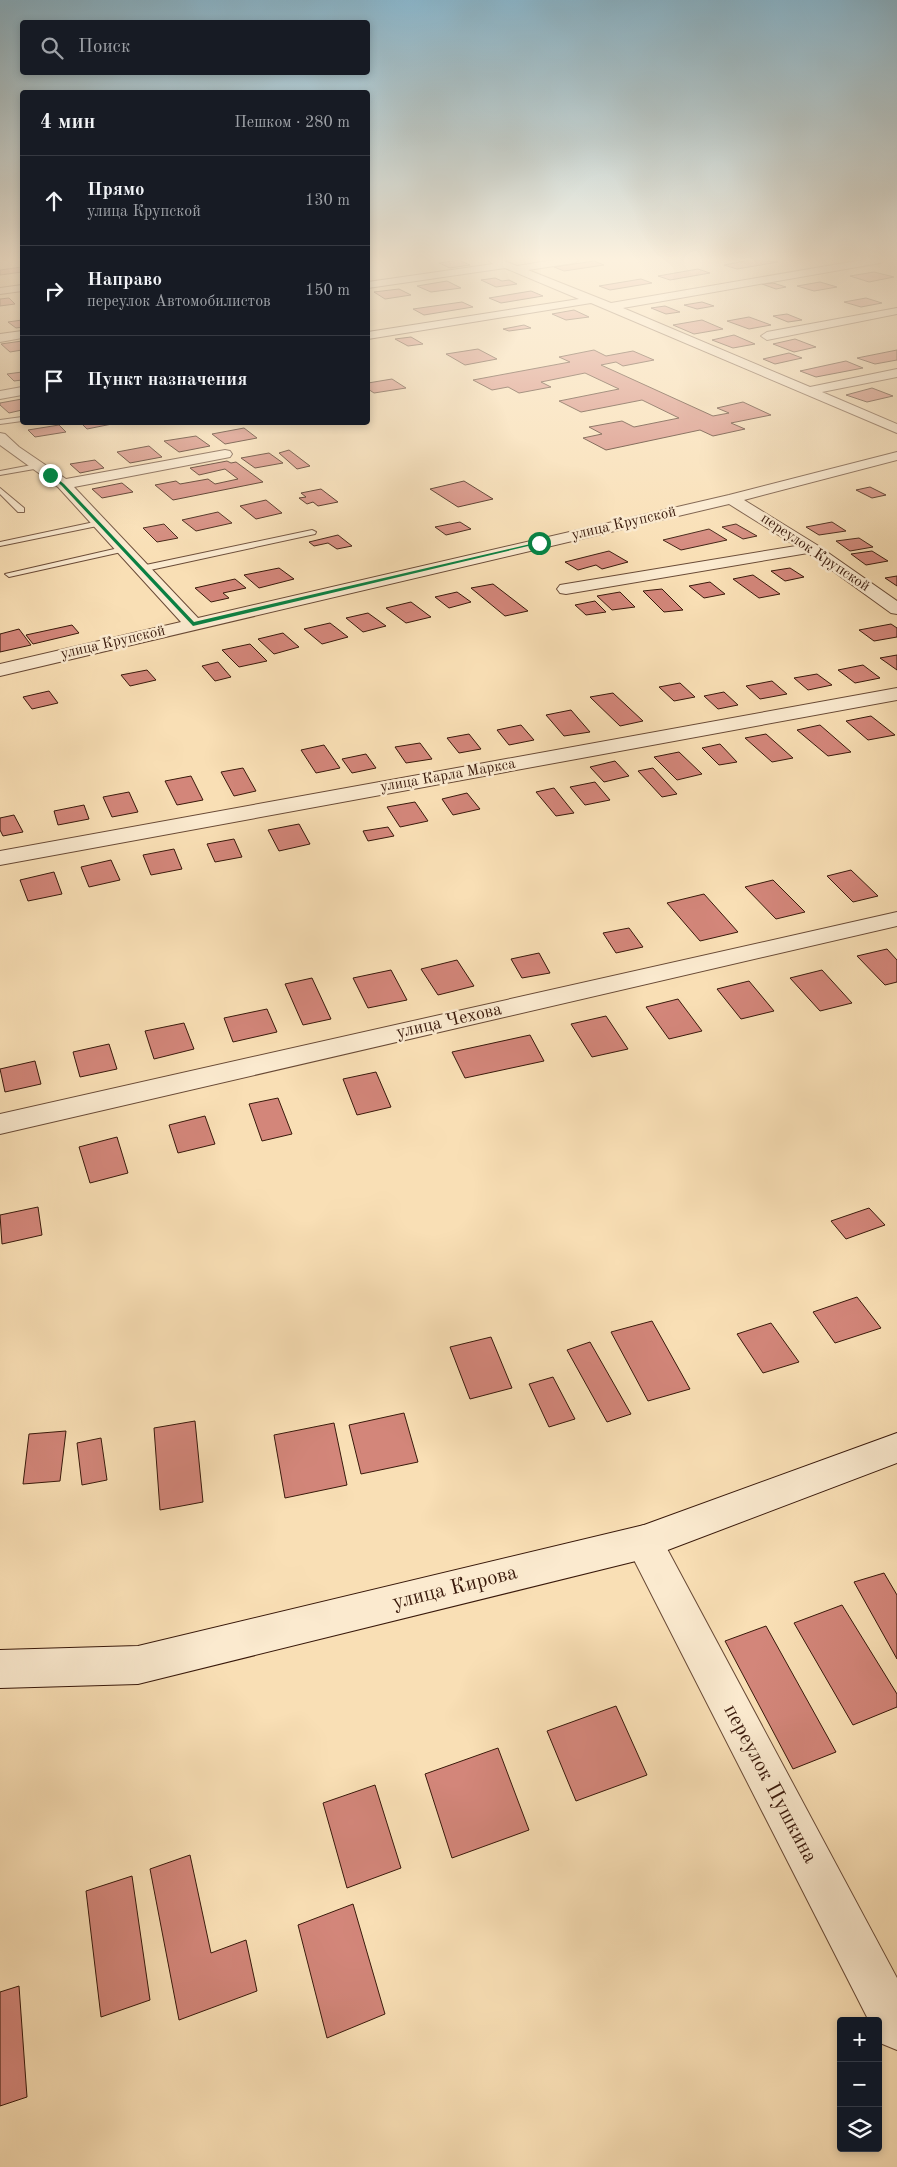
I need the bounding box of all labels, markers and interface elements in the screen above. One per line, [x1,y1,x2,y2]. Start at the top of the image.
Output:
search box [20,20,370,75]
icon: search [38,34,66,62]
text: Поиск [78,38,130,57]
text: 4 мин [40,112,95,133]
text: Пешком · 280 m [234,115,350,131]
text: Прямо [87,181,145,200]
icon: ahead [40,187,68,215]
text: 130 m [305,193,350,209]
text: улица Крупской [87,204,201,220]
text: Направо [87,271,162,290]
icon: right [40,277,68,305]
text: 150 m [305,283,350,299]
text: переулок Автомобилистов [87,294,271,310]
icon: arrive [40,367,68,395]
text: Пункт назначения [87,371,247,390]
route end [39,464,62,487]
street label: улица Крупской [570,505,678,543]
street label: переулок Крупской [758,511,872,595]
route start [528,532,551,555]
street label: улица Крупской [59,624,167,662]
street label: улица Карла Маркса [379,757,517,795]
street label: улица Чехова [394,1000,504,1042]
street label: улица Кирова [390,1562,520,1614]
street label: переулок Пушкина [719,1701,821,1867]
map controls [837,2017,882,2152]
button: + [837,2017,882,2062]
button: − [837,2062,882,2107]
button: layers [837,2107,882,2152]

